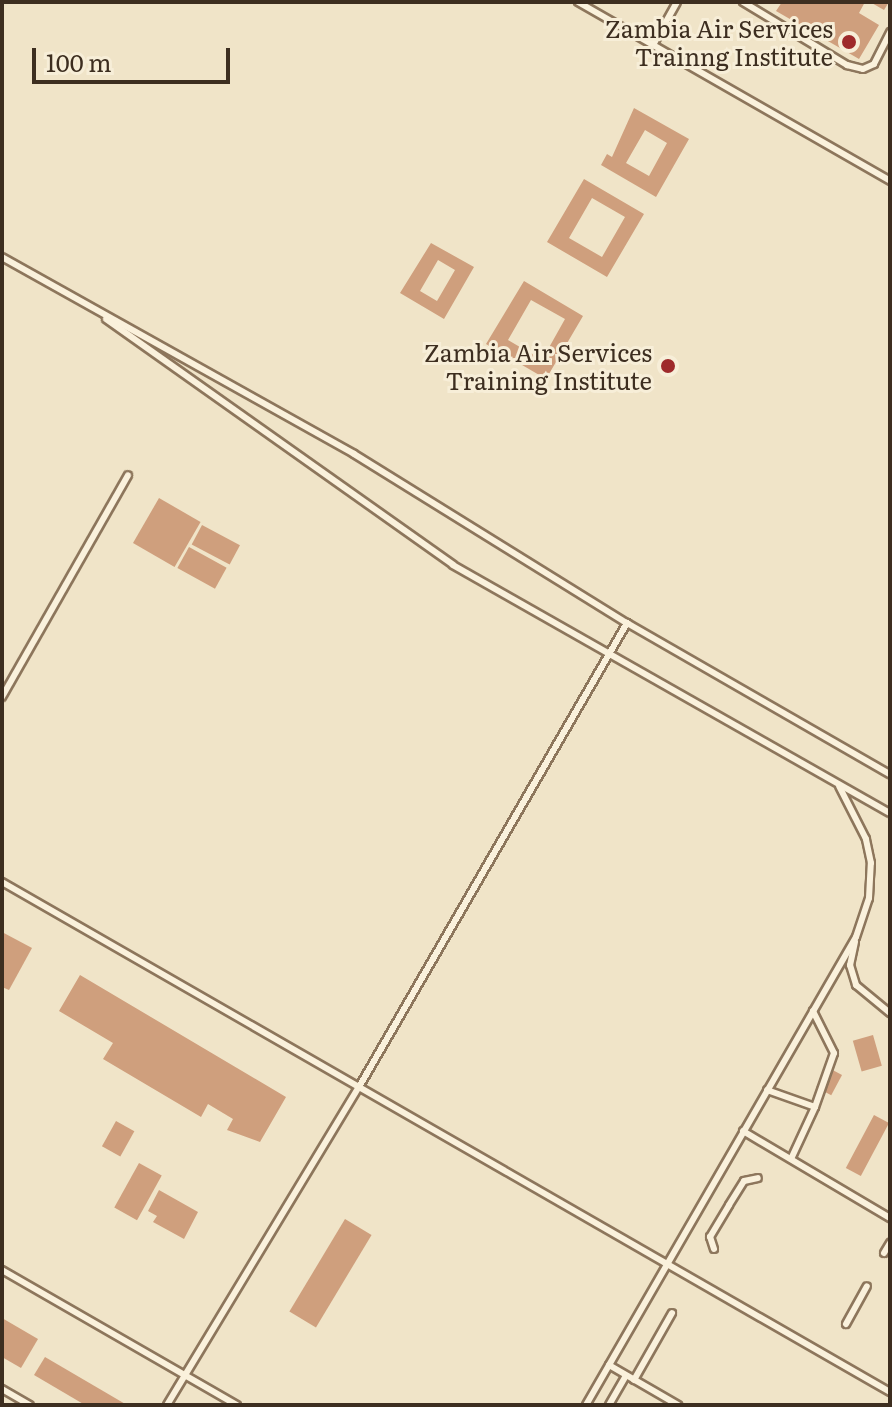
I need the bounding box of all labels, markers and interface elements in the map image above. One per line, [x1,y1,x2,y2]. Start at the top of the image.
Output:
place label: Zambia Air Services Trainng Institute [605,14,833,70]
scale bar [36,32,234,82]
marker: Zambia Air Services Trainng Institute [840,33,858,51]
text: 100 m [46,44,112,79]
place label: Zambia Air Services Training Institute [424,338,652,394]
marker: Zambia Air Services Training Institute [659,357,677,375]

